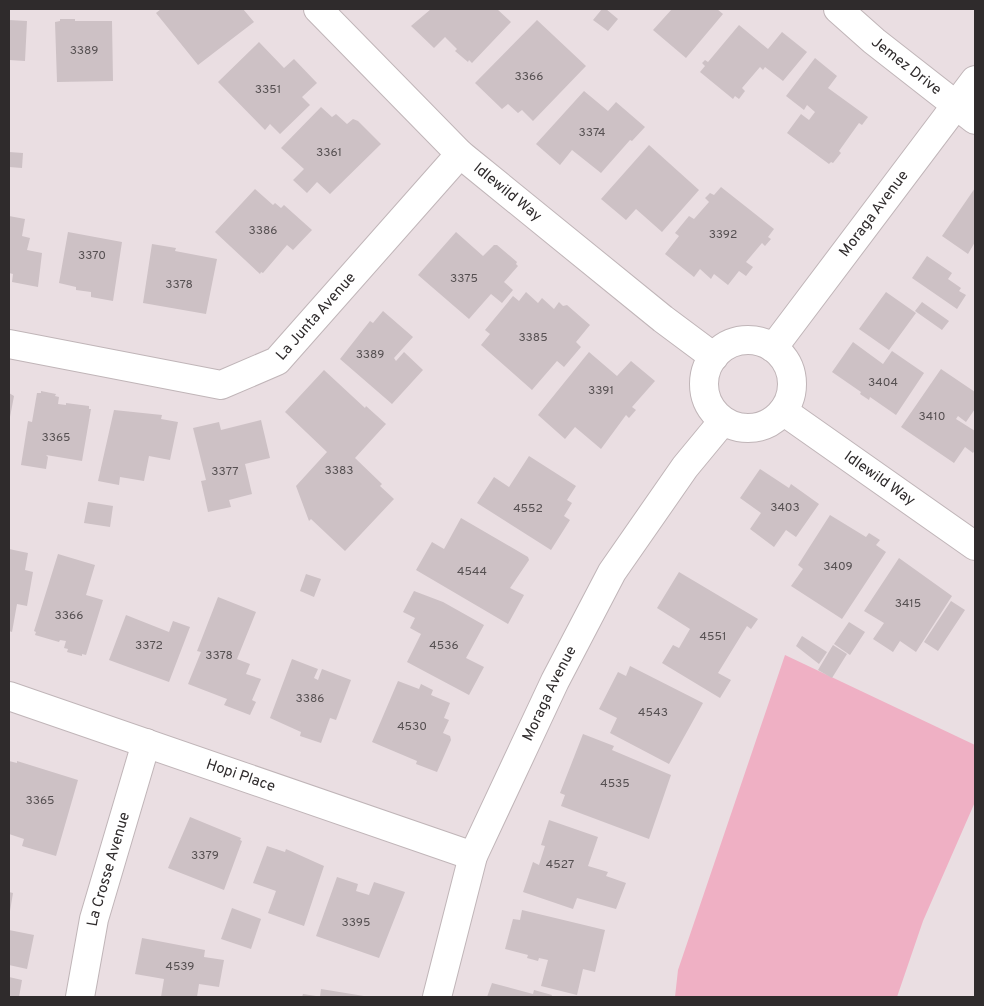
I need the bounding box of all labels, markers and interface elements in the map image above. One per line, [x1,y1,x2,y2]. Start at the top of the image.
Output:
street label: Jemez Drive [867,33,945,100]
house number: 3389 [70,43,98,59]
house number: 3366 [515,69,543,85]
house number: 3351 [255,82,281,98]
house number: 3374 [579,125,605,141]
house number: 3361 [316,145,342,161]
street label: Idlewild Way [469,159,546,226]
street label: Moraga Avenue [835,167,913,261]
house number: 3386 [249,223,277,239]
house number: 3392 [709,227,737,243]
house number: 3370 [78,248,106,264]
street label: La Junta Avenue [272,269,360,365]
house number: 3375 [450,271,478,287]
house number: 3378 [165,277,193,293]
house number: 3385 [518,330,548,346]
house number: 3389 [356,347,384,363]
house number: 3404 [868,375,898,391]
house number: 3391 [588,383,614,399]
house number: 3410 [919,409,945,425]
house number: 3365 [41,430,71,446]
street label: Idlewild Way [840,447,919,510]
house number: 3383 [324,463,354,479]
house number: 3377 [211,464,239,480]
house number: 3403 [770,500,800,516]
house number: 4552 [513,501,543,517]
house number: 3409 [823,559,853,575]
house number: 4544 [457,564,487,580]
house number: 3415 [895,596,921,612]
house number: 3366 [55,608,83,624]
house number: 4551 [700,629,726,645]
house number: 3372 [135,638,163,654]
house number: 4536 [429,638,459,654]
street label: Moraga Avenue [519,643,581,744]
house number: 3378 [205,648,233,664]
house number: 3386 [296,691,324,707]
house number: 4543 [638,705,668,721]
house number: 4530 [397,719,427,735]
street label: Hopi Place [204,755,278,797]
house number: 4535 [600,776,630,792]
house number: 3365 [25,793,55,809]
street label: La Crosse Avenue [83,810,135,928]
house number: 3379 [191,848,219,864]
house number: 4527 [546,857,574,873]
house number: 3395 [342,915,370,931]
house number: 4539 [165,959,195,975]

